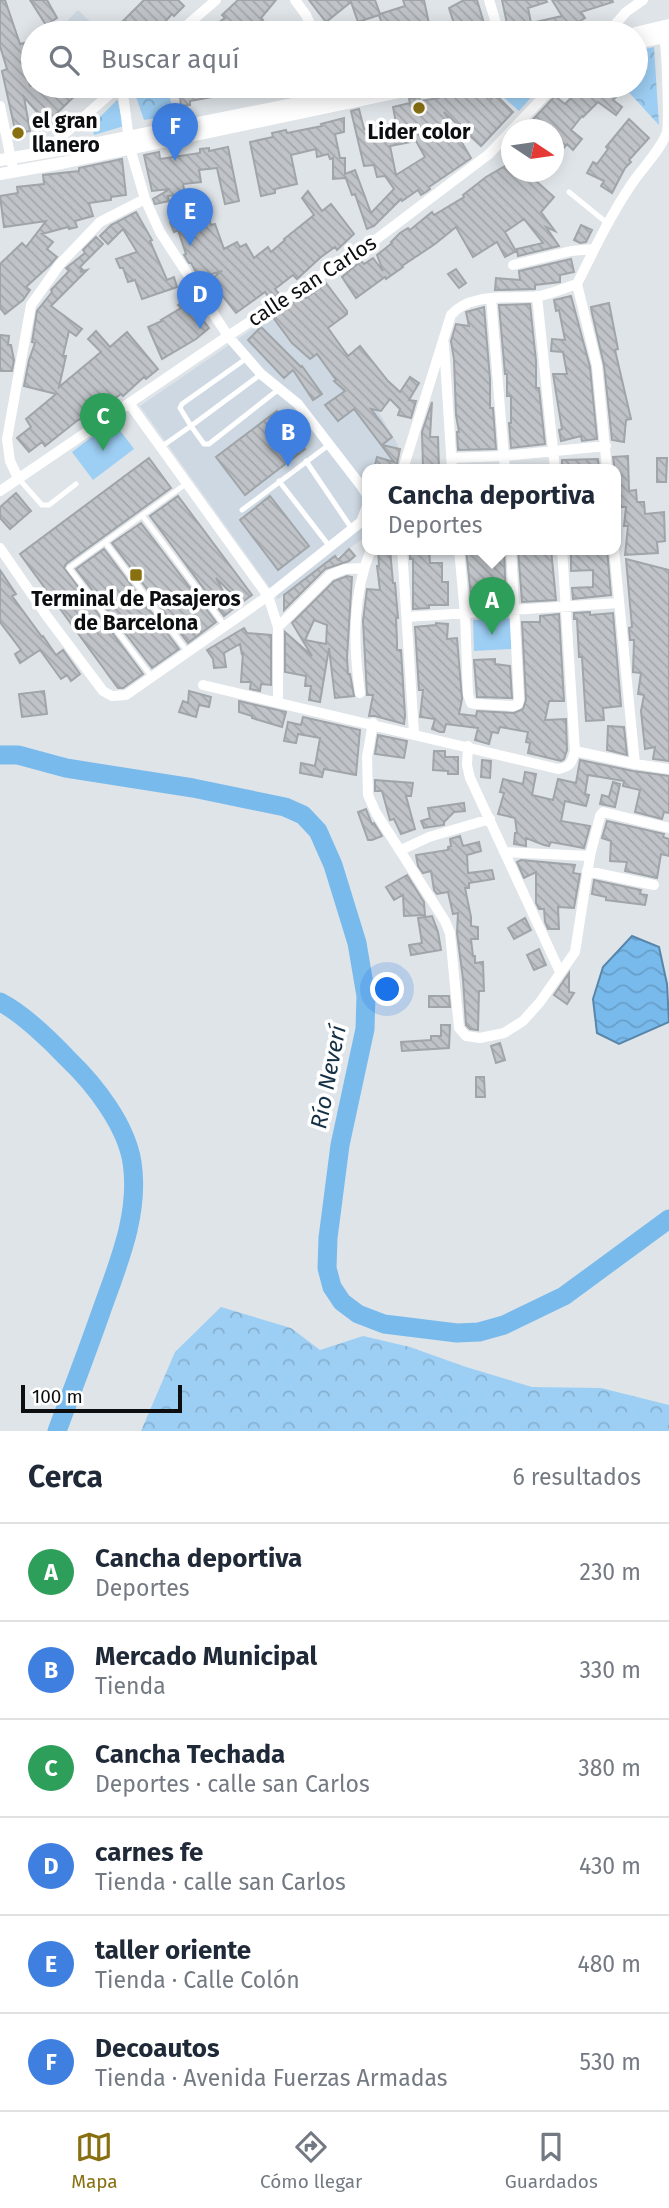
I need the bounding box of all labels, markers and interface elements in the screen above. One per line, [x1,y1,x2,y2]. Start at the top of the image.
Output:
search box [21,21,648,98]
icon: search [45,41,83,79]
text: Buscar aquí [101,44,239,75]
marker: Lider color [411,100,427,116]
pin: F [152,103,198,161]
place label: el gran llanero [32,108,100,158]
place label: Lider color [367,119,471,145]
north arrow [501,119,564,182]
marker: el gran llanero [10,125,26,141]
pin: E [167,188,213,246]
street label: calle san Carlos [243,230,381,332]
pin: D [177,271,223,329]
pin: C [80,393,126,451]
pin: B [265,409,311,467]
popup [362,464,621,555]
text: Cancha deportiva [388,480,595,511]
text: Deportes [388,511,482,539]
marker: Terminal de Pasajeros de Barcelona [128,567,144,583]
pin: A [469,577,515,635]
place label: Terminal de Pasajeros de Barcelona [31,586,241,636]
your location [370,972,404,1006]
water label: Río Neverí [304,1021,352,1131]
scale bar [21,1382,182,1414]
text: 100 m [32,1385,83,1408]
text: Cerca [28,1459,103,1495]
text: 6 resultados [512,1463,641,1491]
text: Cancha deportiva [95,1543,302,1574]
text: A [44,1558,58,1586]
text: 230 m [580,1558,641,1586]
text: Deportes [95,1574,190,1602]
text: Mercado Municipal [95,1641,317,1672]
text: B [44,1656,58,1684]
text: 330 m [579,1656,641,1684]
text: Tienda [95,1672,166,1700]
text: Cancha Techada [95,1739,285,1770]
text: C [44,1754,58,1782]
text: 380 m [578,1754,641,1782]
text: Deportes · calle san Carlos [95,1770,370,1798]
text: carnes fe [95,1837,203,1868]
text: D [44,1852,58,1880]
text: 430 m [579,1852,641,1880]
text: Tienda · calle san Carlos [95,1868,346,1896]
text: taller oriente [95,1935,251,1966]
text: E [45,1950,57,1978]
text: 480 m [577,1950,641,1978]
text: Tienda · Calle Colón [95,1966,300,1994]
text: Decoautos [95,2033,220,2064]
text: F [45,2048,57,2076]
text: 530 m [580,2048,641,2076]
text: Tienda · Avenida Fuerzas Armadas [95,2064,448,2092]
tab: Mapa [71,2128,118,2193]
tab: Cómo llegar [260,2128,362,2193]
tab: Guardados [505,2128,598,2193]

